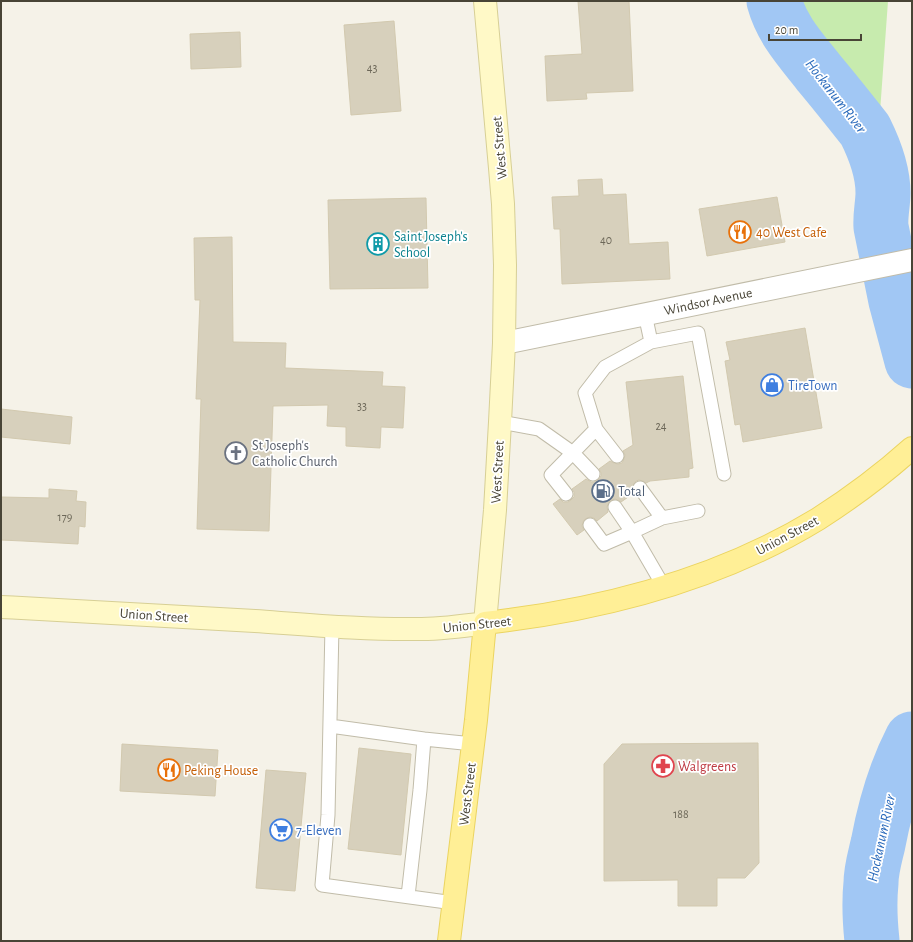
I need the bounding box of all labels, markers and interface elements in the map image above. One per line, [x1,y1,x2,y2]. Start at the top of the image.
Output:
scale bar [769,16,861,42]
text: 20 m [775,24,798,36]
water label: Hockanum River [802,57,870,137]
house number: 43 [367,62,377,74]
street label: West Street [490,115,510,180]
restaurant icon: 40 West Cafe [727,219,753,245]
place label: 40 West Cafe [756,226,827,240]
place label: Saint Joseph's School [394,230,468,260]
building icon: Saint Joseph's School [365,231,391,257]
house number: 40 [600,234,612,246]
street label: Windsor Avenue [663,286,754,318]
shop icon: TireTown [759,372,785,398]
place label: TireTown [788,379,838,393]
house number: 33 [357,400,367,412]
house number: 24 [655,420,667,432]
place label: St Joseph's Catholic Church [252,439,338,469]
church icon: St Joseph's Catholic Church [223,440,249,466]
street label: West Street [489,440,507,504]
fuel station icon: Total [590,478,616,504]
place label: Total [618,485,645,499]
house number: 179 [58,511,73,523]
street label: Union Street [754,513,821,558]
street label: Union Street [119,607,189,625]
street label: Union Street [442,614,512,636]
pharmacy icon: Walgreens [650,753,676,779]
restaurant icon: Peking House [156,757,182,783]
place label: Walgreens [678,760,736,774]
street label: West Street [457,761,479,826]
place label: Peking House [184,764,258,778]
water label: Hockanum River [865,792,898,883]
house number: 188 [673,808,689,820]
supermarket icon: 7-Eleven [268,817,294,843]
place label: 7-Eleven [296,824,342,838]

